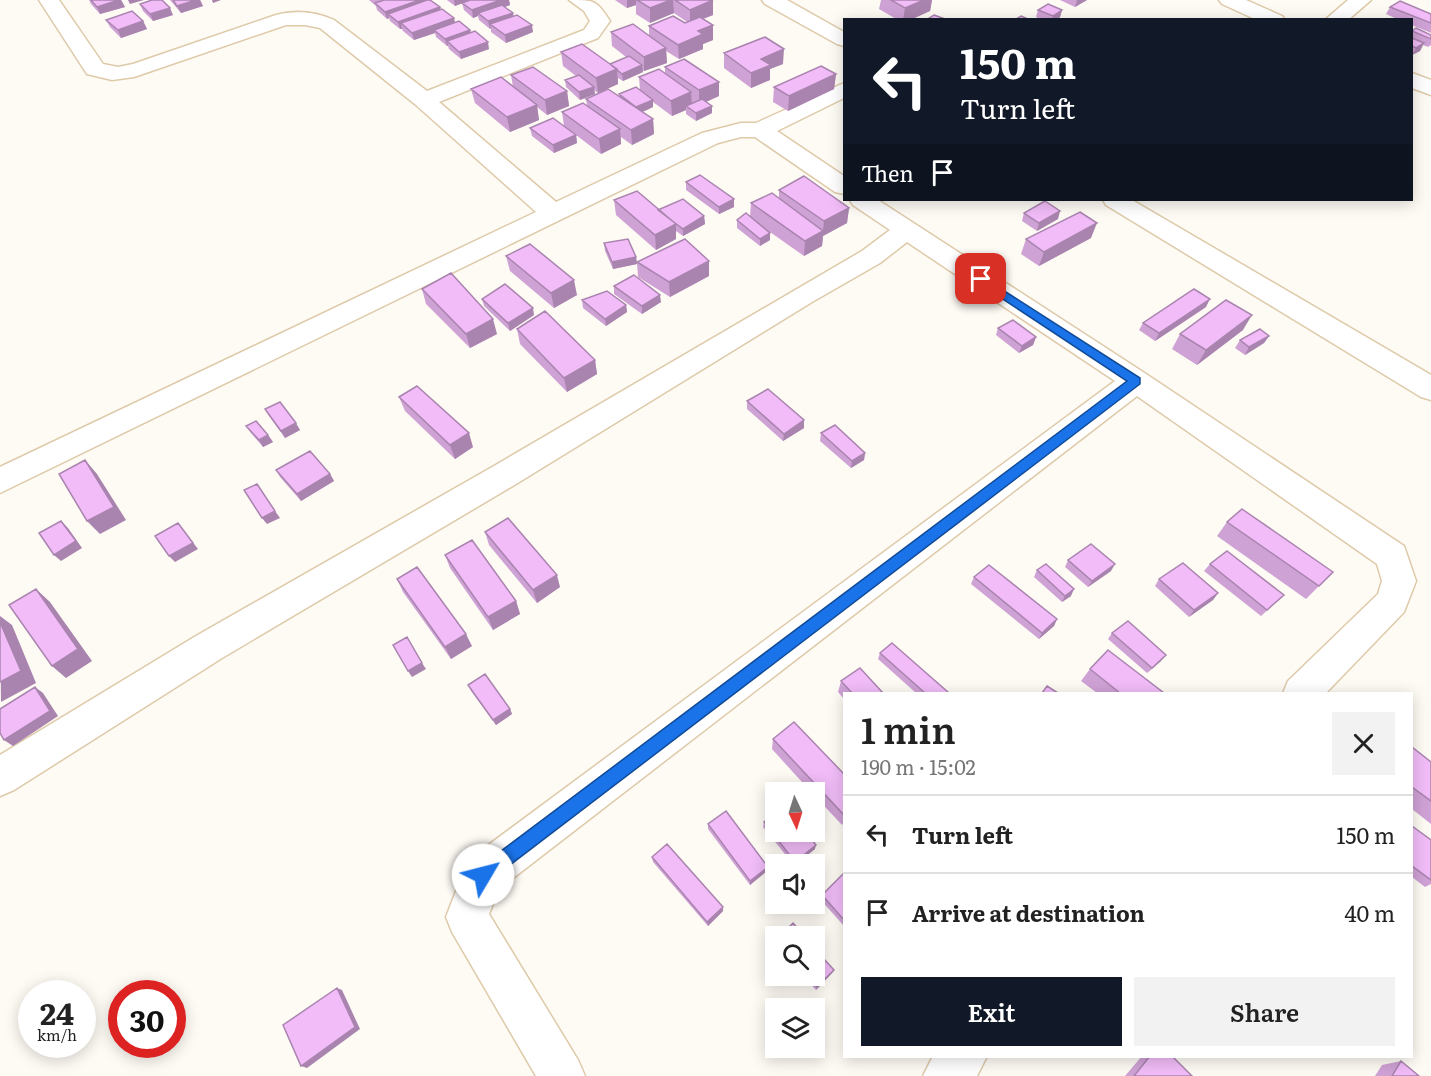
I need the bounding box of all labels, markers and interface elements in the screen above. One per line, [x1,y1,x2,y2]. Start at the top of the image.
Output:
text: 150 m [960,30,1076,92]
icon: left [861,42,939,120]
text: Turn left [960,87,1075,127]
text: Then [861,156,914,189]
icon: arrive [926,156,959,189]
pin [955,253,1006,304]
icon: arrive [964,262,997,295]
text: 1 min [861,702,956,755]
button: close [1332,712,1395,775]
text: 190 m · 15:02 [861,751,976,781]
north arrow [765,782,825,842]
map controls [765,782,825,1058]
icon: left [861,818,894,851]
text: Turn left [912,818,1013,851]
text: 150 m [1336,818,1395,851]
position arrow [451,843,515,907]
button: sound [765,854,825,914]
icon: arrive [861,896,894,929]
text: Arrive at destination [912,896,1145,929]
text: 40 m [1344,896,1395,929]
button: search [765,926,825,986]
button: Exit [861,977,1122,1046]
button: Share [1134,977,1395,1046]
speed limit sign: 30 [108,980,186,1058]
text: 24 [40,990,74,1034]
button: layers [765,998,825,1058]
text: km/h [37,1023,77,1046]

